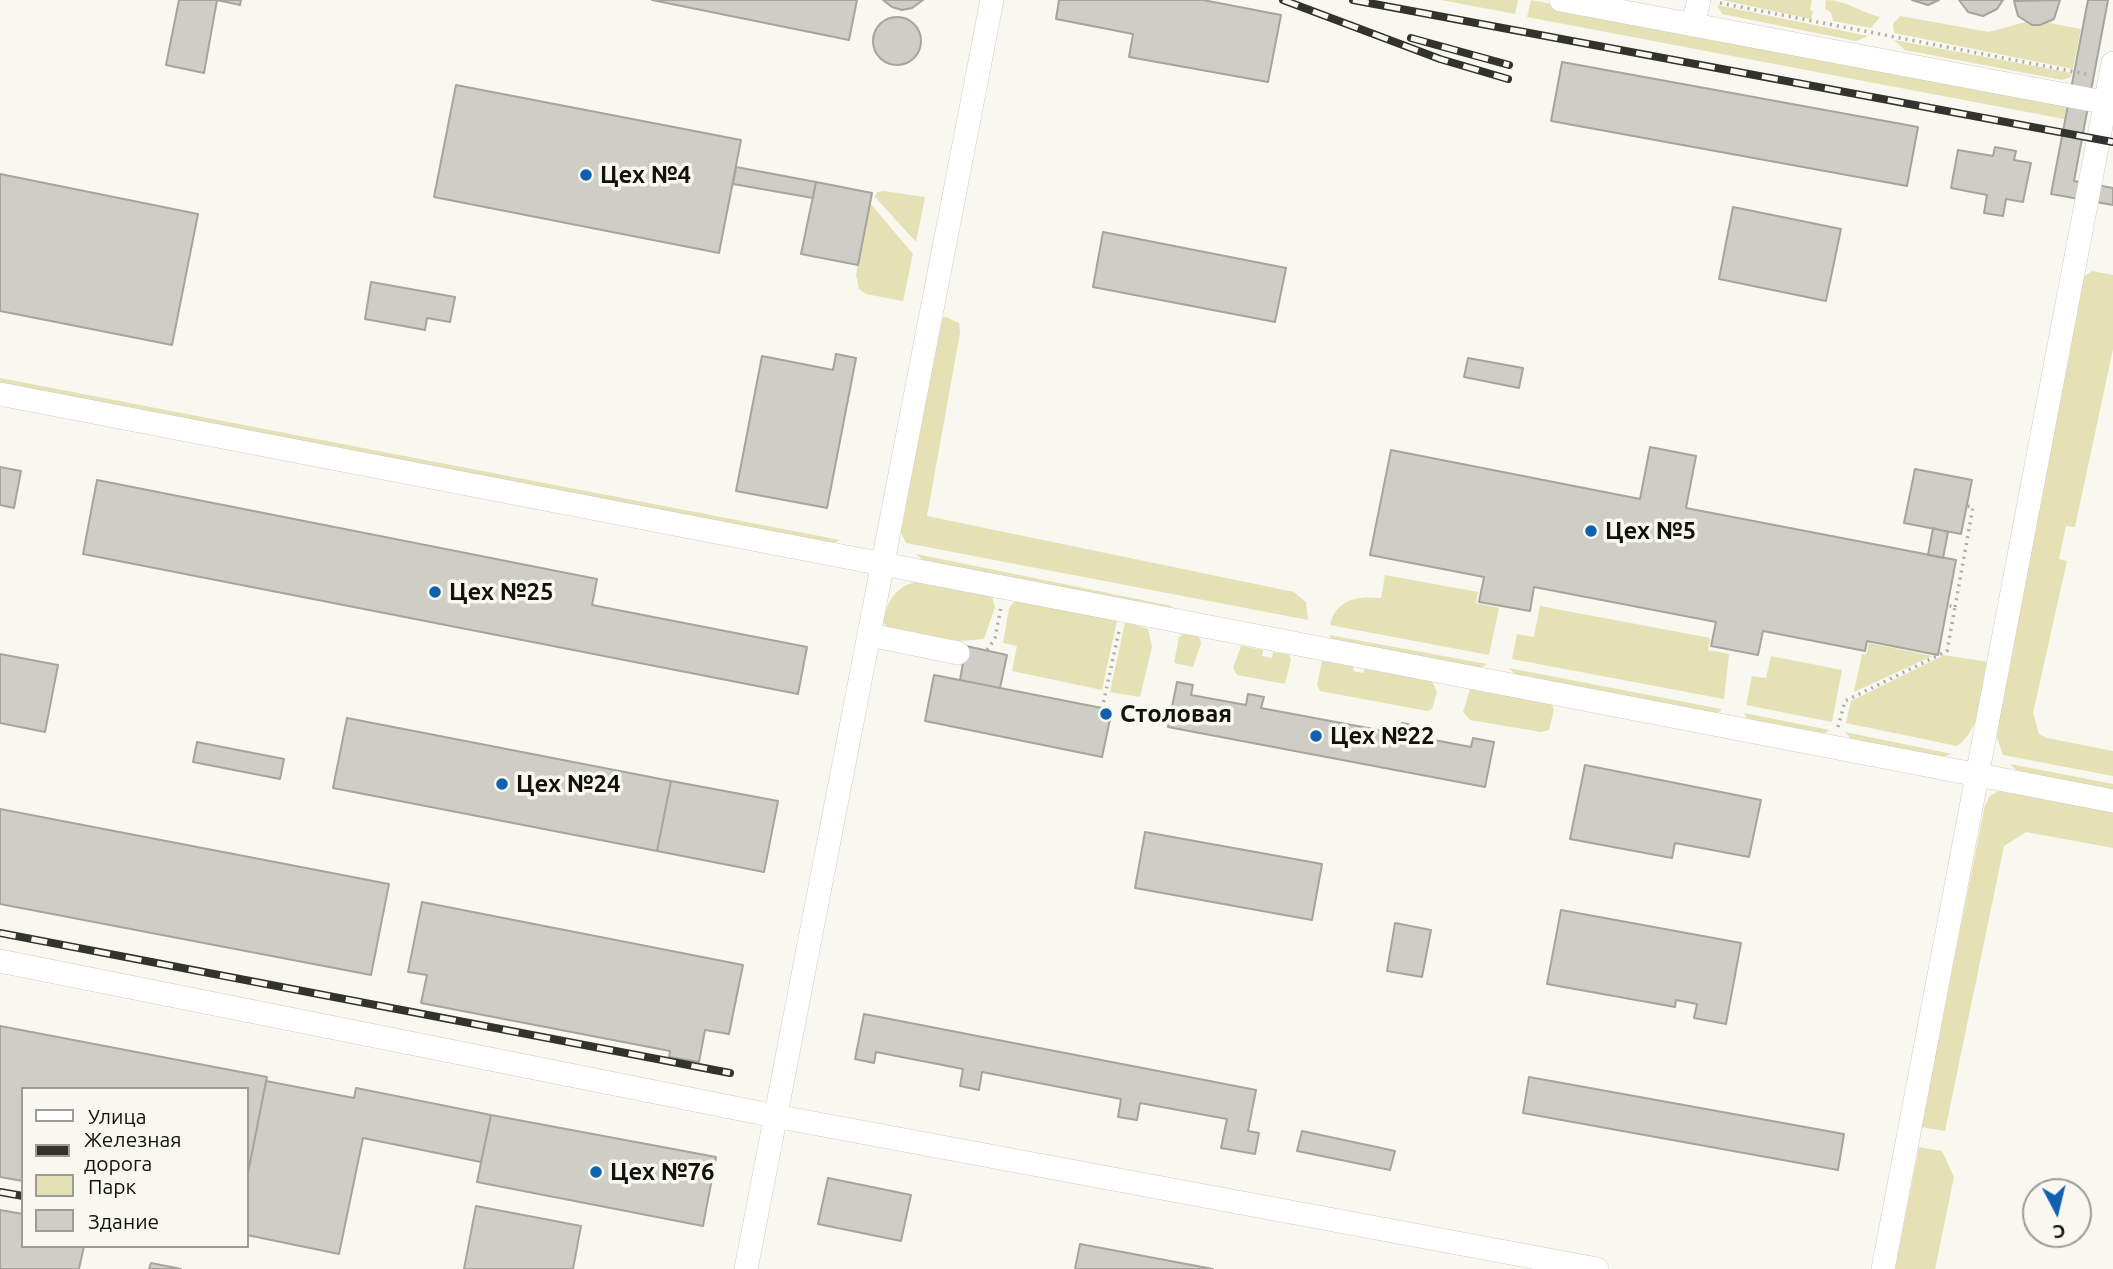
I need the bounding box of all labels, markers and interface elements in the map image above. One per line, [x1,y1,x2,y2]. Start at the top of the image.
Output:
place label: Цех №4 [600,161,691,189]
marker: Цех №4 [578,167,594,183]
place label: Цех №5 [1605,517,1696,545]
marker: Цех №5 [1583,523,1599,539]
place label: Цех №25 [449,578,554,606]
marker: Цех №25 [427,584,443,600]
place label: Столовая [1120,700,1232,728]
marker: Столовая [1098,706,1114,722]
place label: Цех №22 [1330,722,1435,750]
marker: Цех №22 [1308,728,1324,744]
place label: Цех №24 [516,770,621,798]
marker: Цех №24 [494,776,510,792]
legend [21,1087,248,1248]
text: Улица [88,1104,146,1128]
text: Железная дорога [84,1127,182,1175]
place label: Цех №76 [610,1158,715,1186]
marker: Цех №76 [588,1164,604,1180]
text: Парк [88,1174,136,1198]
north arrow [2022,1178,2092,1248]
text: Здание [88,1209,159,1233]
text: С [2052,1220,2067,1244]

